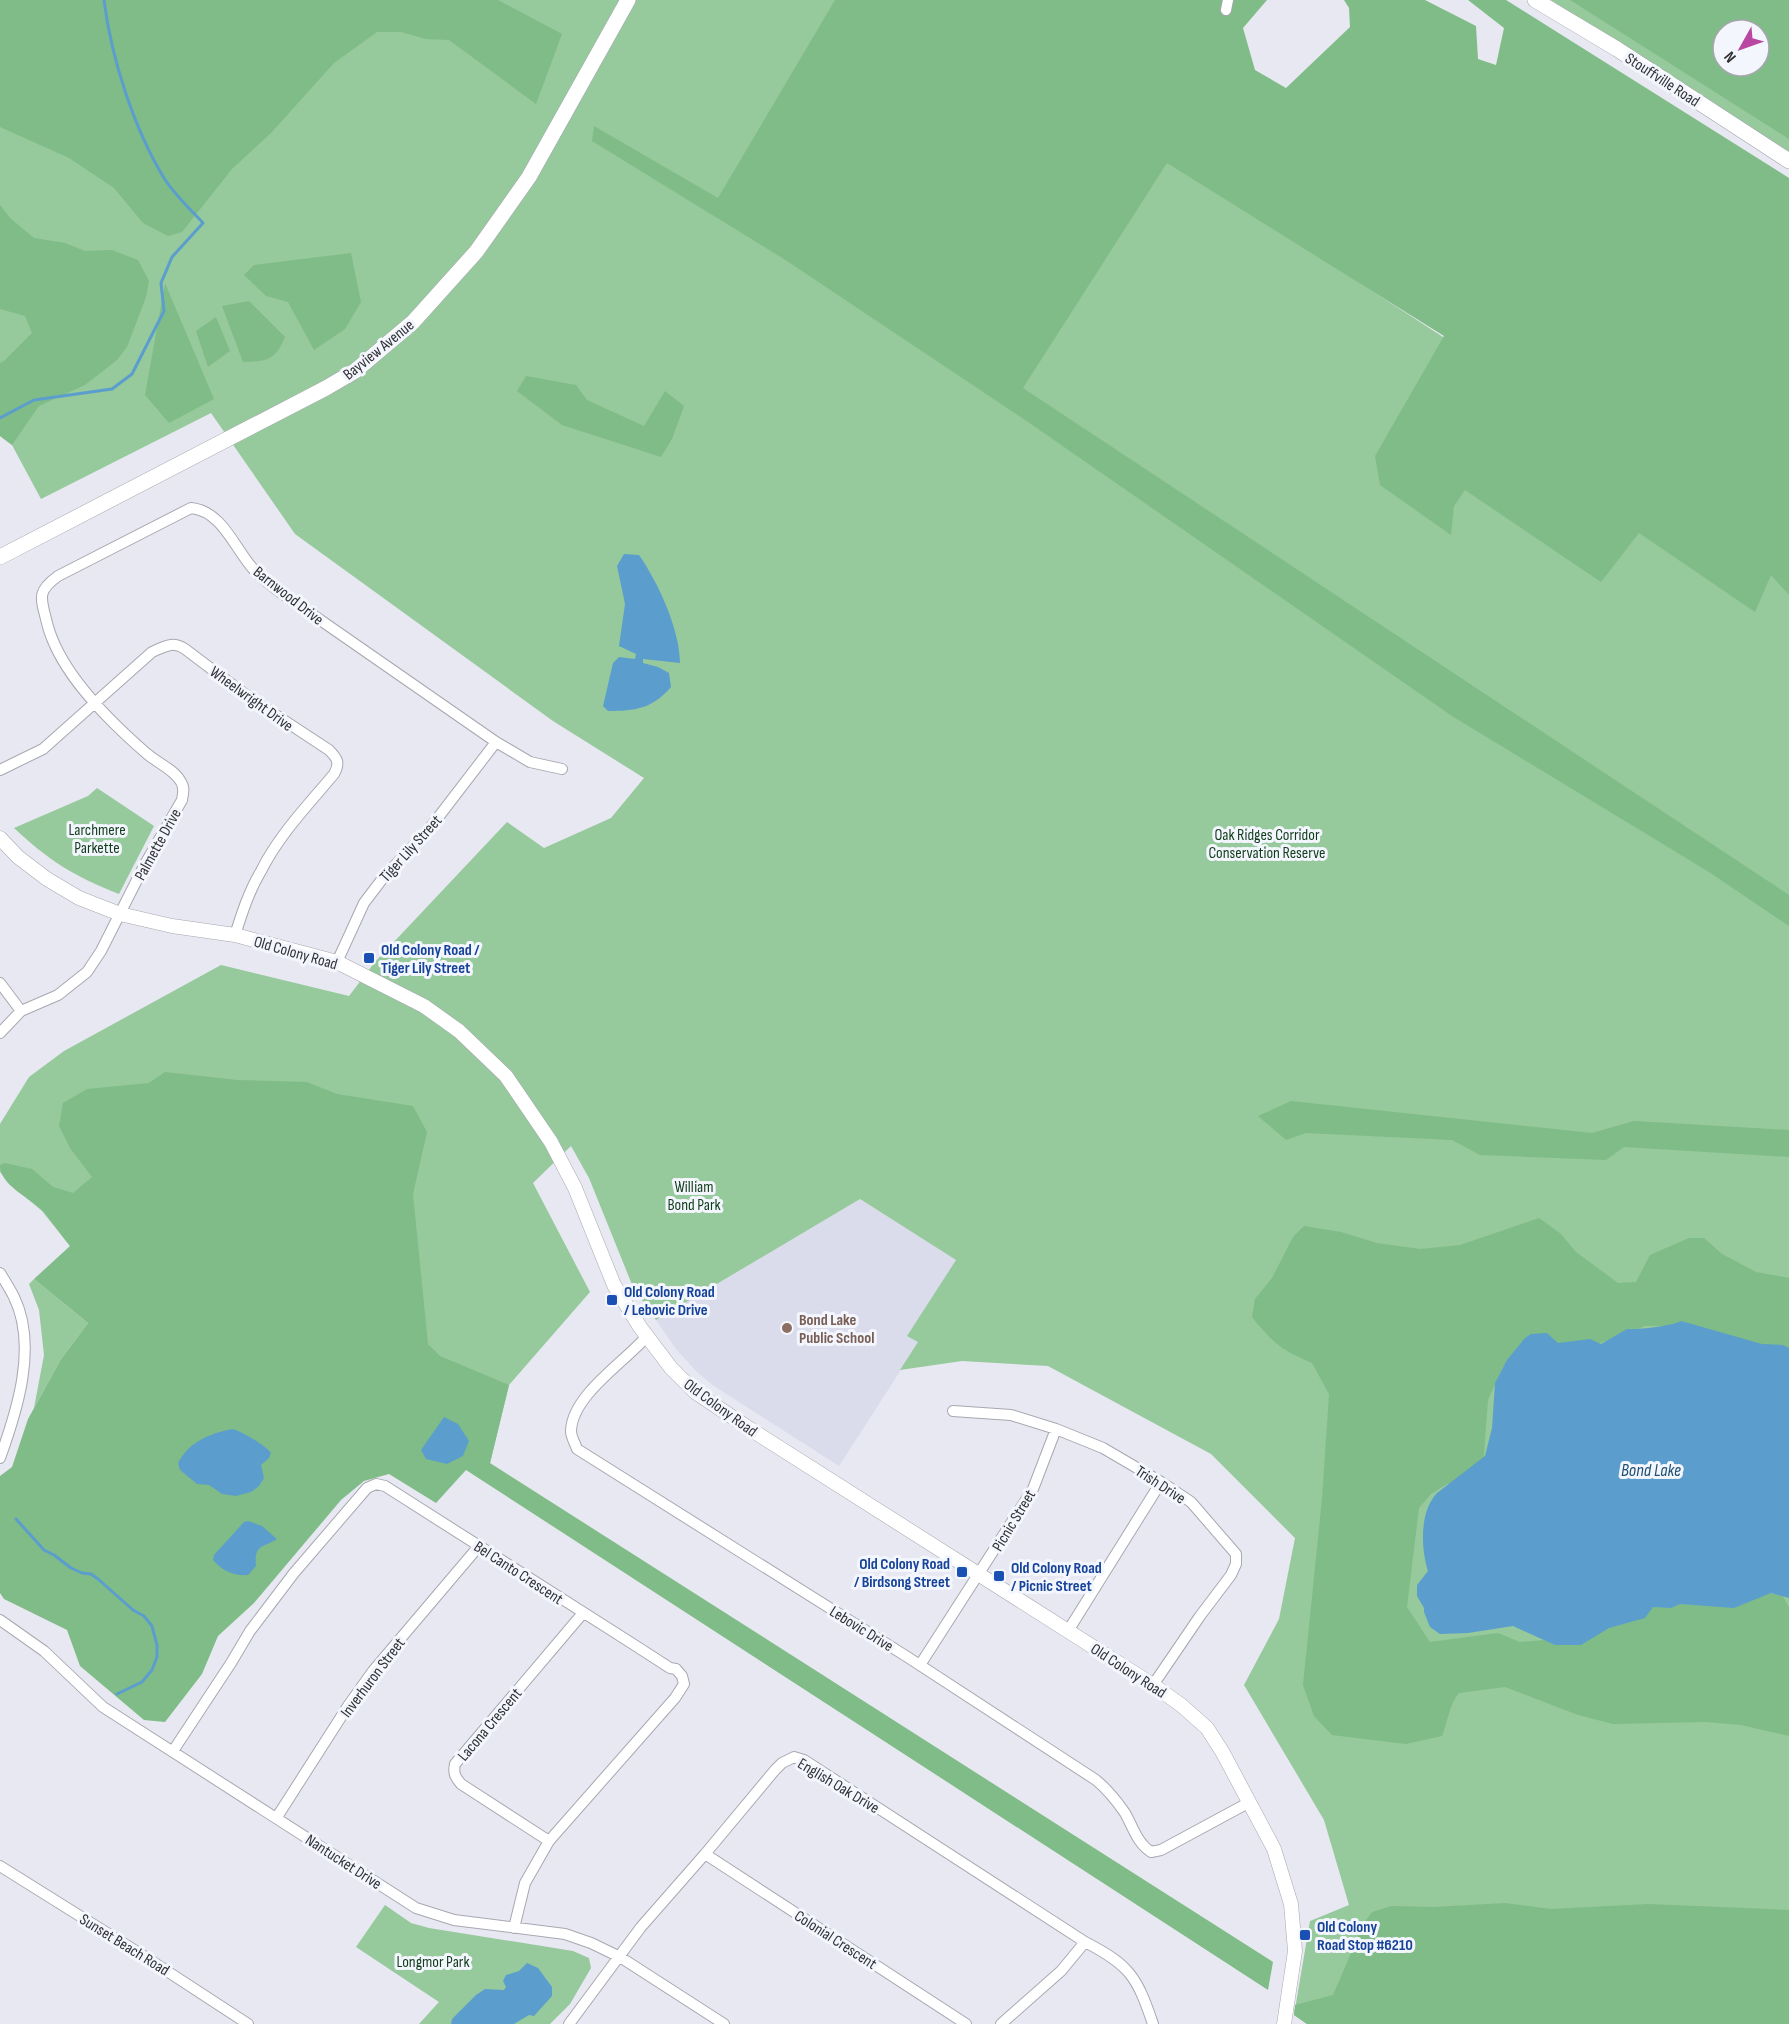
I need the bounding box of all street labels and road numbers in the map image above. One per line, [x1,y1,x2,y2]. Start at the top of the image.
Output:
street label: Stouffville Road [1621,49,1703,111]
street label: Bayview Avenue [340,316,418,384]
street label: Barnwood Drive [249,563,327,630]
street label: Wheelwright Drive [206,663,296,736]
street label: Palmette Drive [131,806,186,884]
street label: Tiger Lily Street [376,811,446,886]
street label: Old Colony Road [252,932,340,974]
street label: Old Colony Road [680,1375,761,1441]
street label: Trish Drive [1132,1462,1189,1508]
street label: Picnic Street [988,1486,1040,1555]
street label: Bel Canto Crescent [470,1537,566,1609]
street label: Lebovic Drive [826,1602,897,1656]
street label: Inverhuron Street [337,1634,409,1721]
street label: Old Colony Road [1087,1640,1169,1703]
street label: Lacona Crescent [454,1685,526,1765]
street label: English Oak Drive [794,1755,882,1818]
street label: Nantucket Drive [302,1831,385,1894]
street label: Colonial Crescent [791,1907,880,1974]
street label: Sunset Beach Road [76,1910,173,1980]

